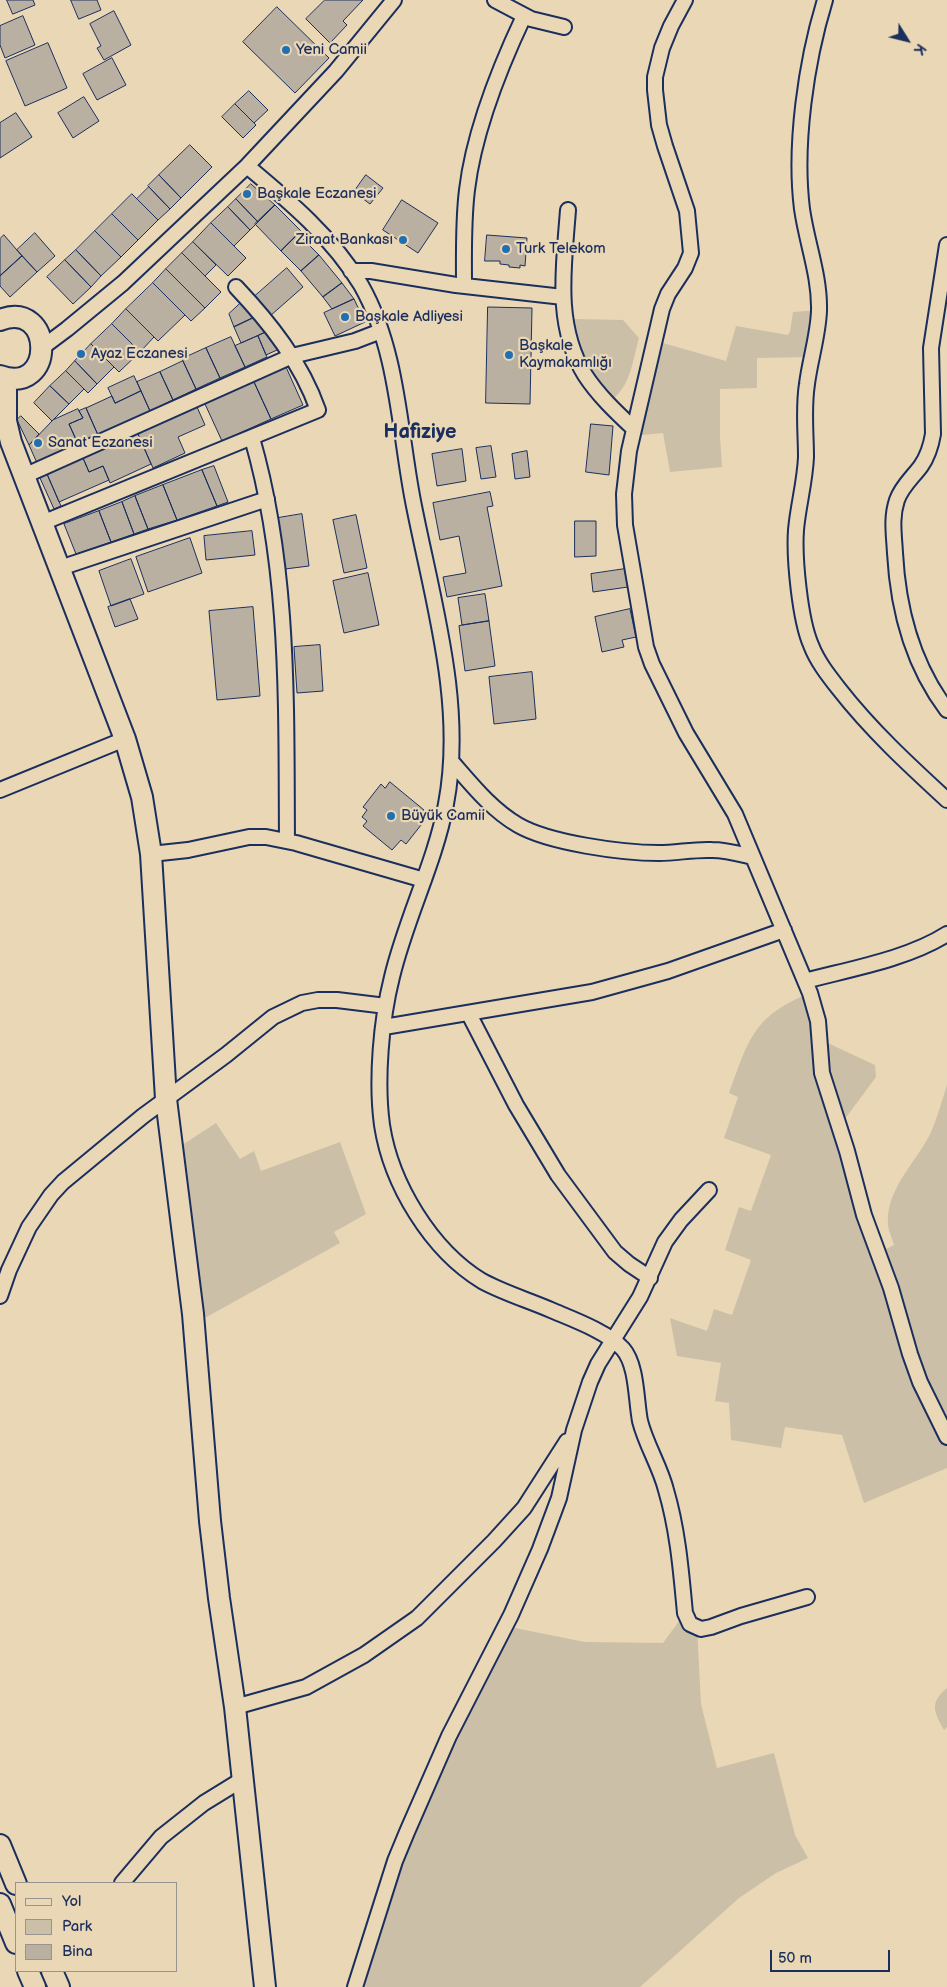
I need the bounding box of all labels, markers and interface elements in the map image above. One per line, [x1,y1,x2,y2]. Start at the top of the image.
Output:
north arrow [882,15,932,65]
text: K [910,40,929,58]
place label: Yeni Camii [296,41,367,59]
marker: Yeni Camii [280,44,292,56]
place label: Başkale Eczanesi [257,185,377,203]
marker: Başkale Eczanesi [241,188,253,200]
place label: Ziraat Bankası [296,231,393,249]
marker: Ziraat Bankası [397,234,409,246]
place label: Turk Telekom [516,240,606,258]
marker: Turk Telekom [500,243,512,255]
place label: Başkale Adliyesi [355,308,463,326]
marker: Başkale Adliyesi [339,311,351,323]
place label: Başkale Kaymakamlığı [519,337,612,372]
place label: Ayaz Eczanesi [91,345,188,363]
marker: Ayaz Eczanesi [75,348,87,360]
marker: Başkale Kaymakamlığı [503,349,515,361]
district label: Hafiziye [384,421,456,445]
place label: Sanat Eczanesi [48,434,153,452]
marker: Sanat Eczanesi [32,437,44,449]
place label: Büyük Camii [401,807,485,825]
marker: Büyük Camii [385,810,397,822]
legend [15,1882,178,1972]
text: Yol [62,1892,81,1911]
text: Park [62,1917,92,1936]
scale bar [772,1940,892,1972]
text: Bina [62,1942,93,1961]
text: 50 m [778,1949,812,1968]

